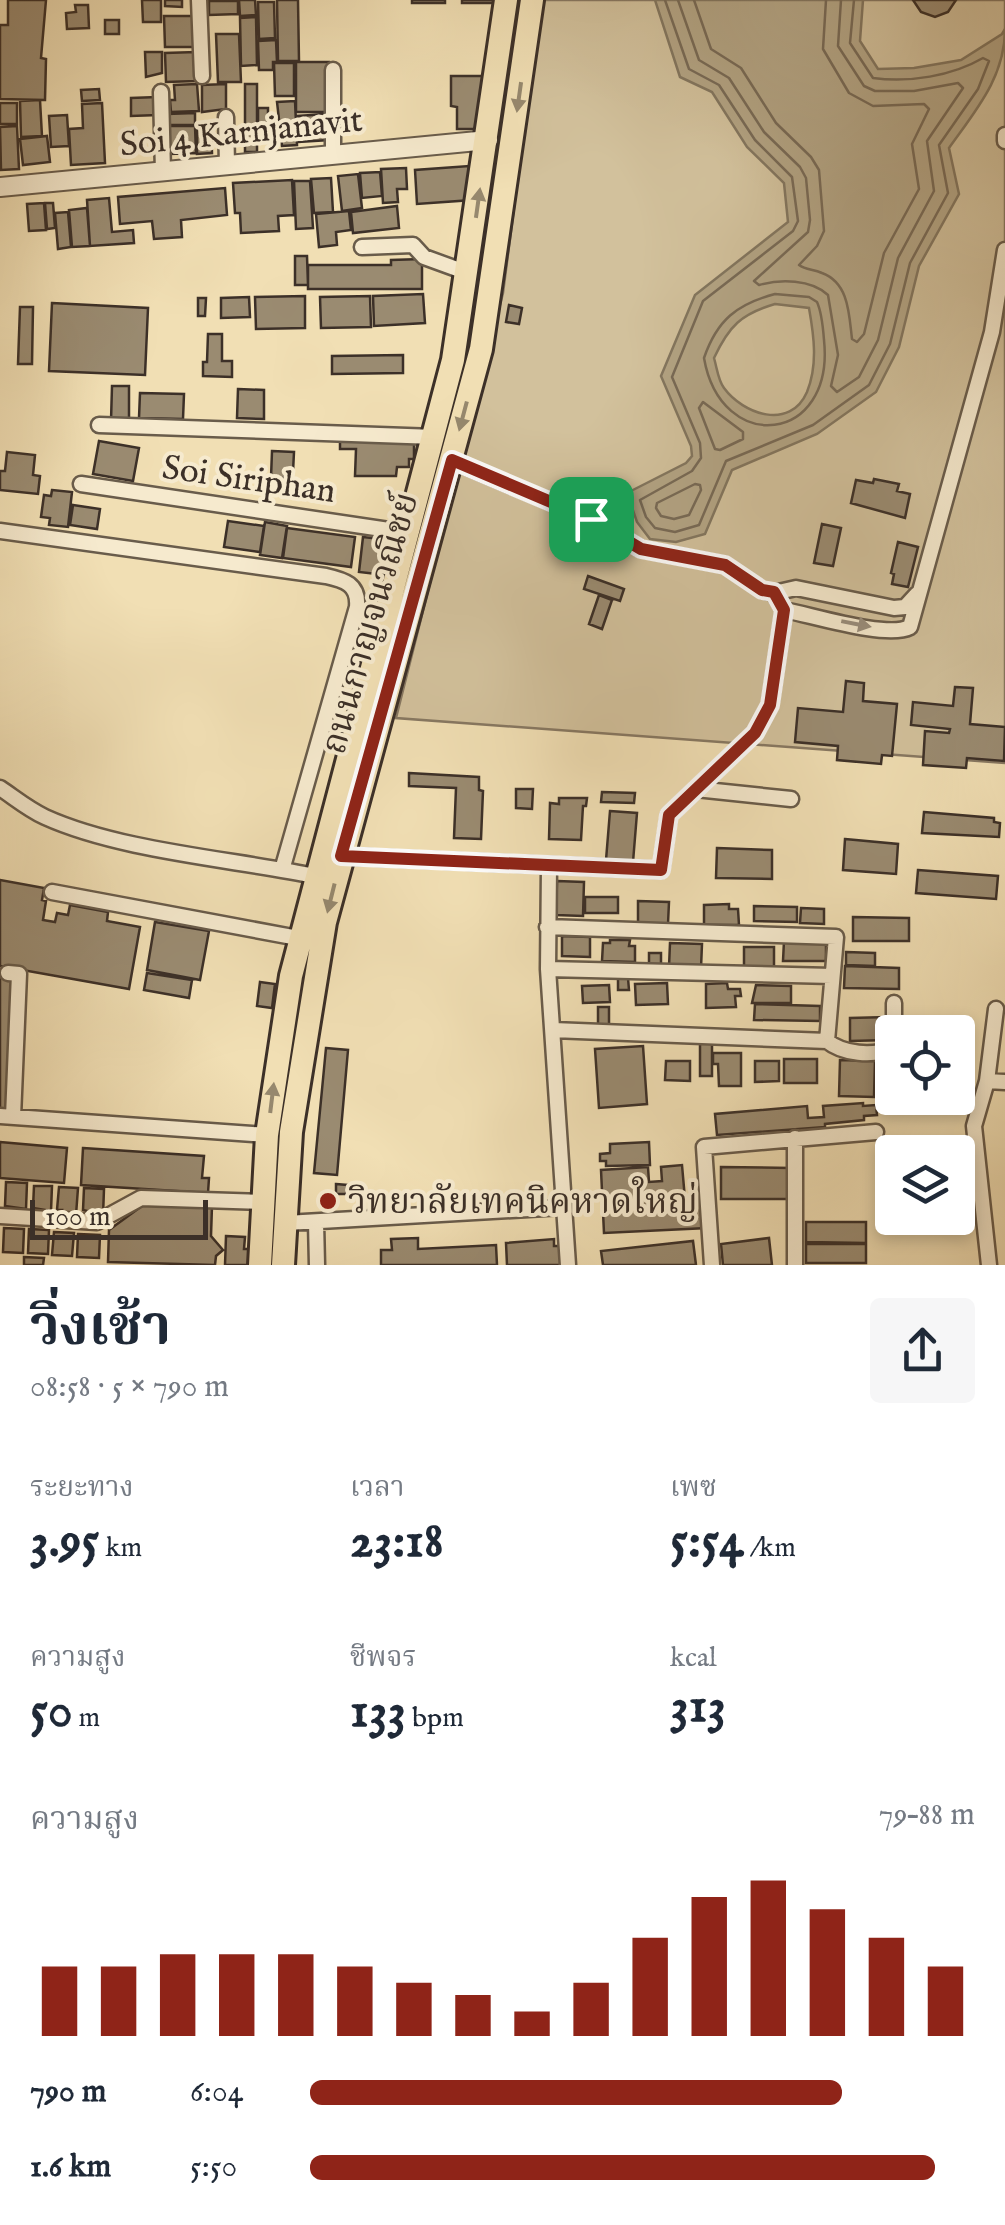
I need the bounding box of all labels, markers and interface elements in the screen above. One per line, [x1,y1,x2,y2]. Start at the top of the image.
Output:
one-way arrow [511,81,527,113]
street label: Soi 4 Karnjanavit [118,98,365,169]
one-way arrow [471,186,487,218]
one-way arrow [455,401,471,432]
street label: Soi Siriphan [159,446,338,515]
pin [549,477,634,562]
street label: ถนนกาญจนวณิชย์ [313,488,430,760]
icon: arrive [564,492,619,547]
one-way arrow [841,617,872,633]
one-way arrow [322,883,338,914]
map controls [875,1015,975,1235]
button: locate [875,1015,975,1115]
one-way arrow [264,1082,280,1113]
button: layers [875,1135,975,1235]
place label: วิทยาลัยเทคนิคหาดใหญ่ [348,1176,698,1226]
marker: วิทยาลัยเทคนิคหาดใหญ่ [317,1190,339,1212]
scale bar [30,1195,208,1240]
text: 100 m [45,1200,111,1235]
text: วิ่งเช้า [30,1294,171,1364]
button: share [870,1298,975,1403]
text: 08:58 · 5 × 790 m [30,1367,229,1408]
text: ระยะทาง [30,1471,134,1506]
text: เวลา [350,1471,405,1506]
text: เพซ [670,1471,717,1506]
text: 3.95 [30,1511,99,1574]
text: 23:18 [350,1511,444,1574]
text: 5:54 [670,1511,744,1574]
text: km [99,1531,142,1566]
text: /km [744,1531,796,1566]
text: ความสูง [30,1641,125,1676]
text: ชีพจร [350,1641,416,1676]
text: kcal [670,1641,717,1676]
text: 313 [670,1676,726,1739]
text: 50 [30,1681,72,1744]
text: 133 [350,1681,406,1744]
text: m [72,1701,100,1736]
text: bpm [406,1701,464,1736]
text: 79–88 m [879,1795,975,1836]
text: ความสูง [30,1800,139,1841]
text: 790 m [30,2072,106,2113]
text: 6:04 [190,2072,243,2113]
text: 1.6 km [30,2147,111,2188]
text: 5:50 [190,2147,237,2188]

